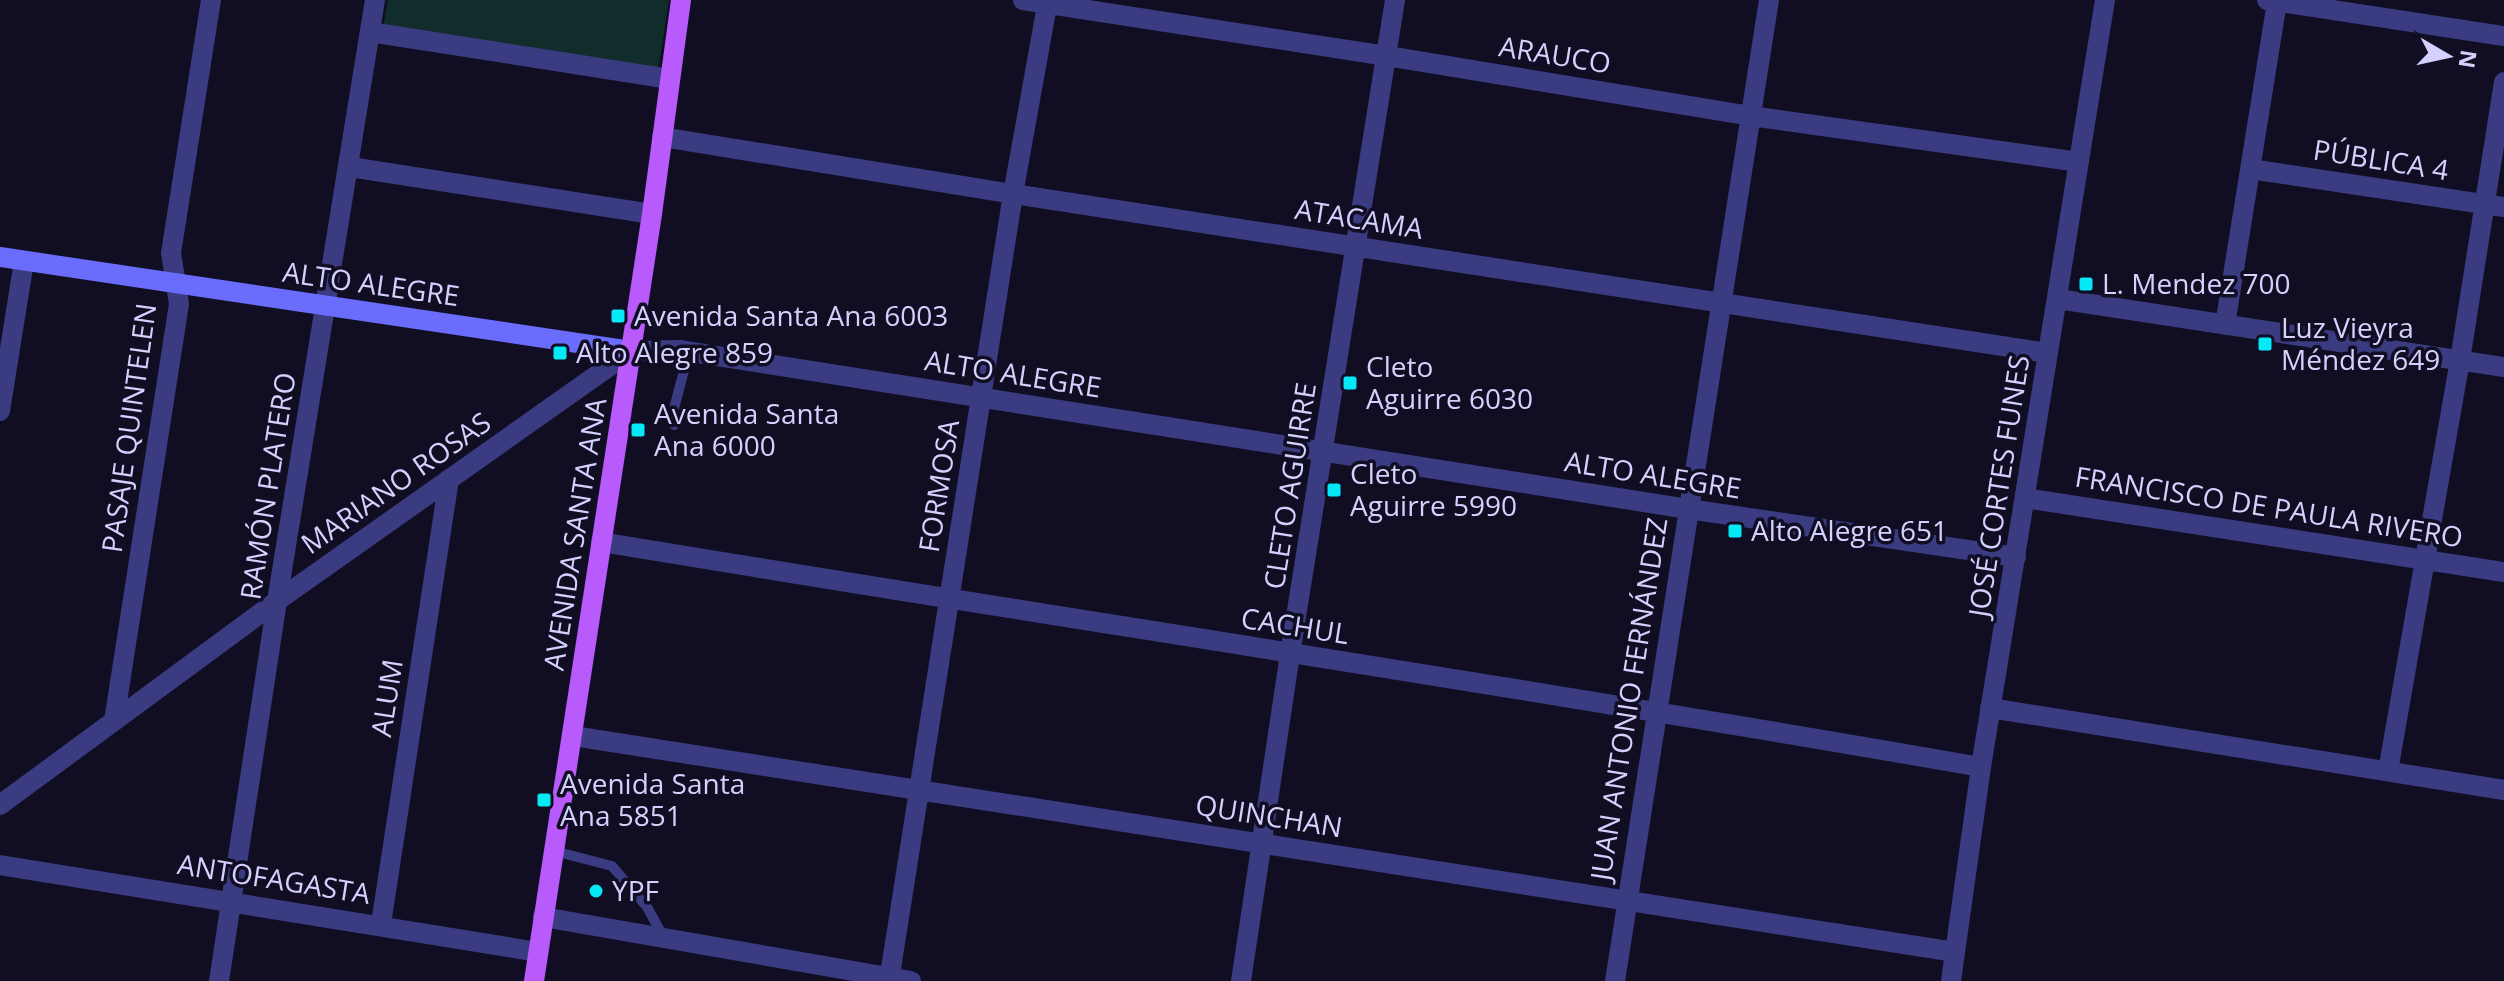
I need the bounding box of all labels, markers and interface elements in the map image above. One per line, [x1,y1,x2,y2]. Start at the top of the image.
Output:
north arrow [2408,16,2488,96]
street label: ARAUCO [1497,26,1614,82]
text: N [2453,48,2485,70]
street label: PÚBLICA 4 [2311,130,2451,188]
street label: ATACAMA [1292,189,1426,247]
street label: ALTO ALEGRE [280,252,462,314]
place label: L. Mendez 700 [2102,264,2291,302]
marker: L. Mendez 700 [2077,275,2095,293]
place label: Avenida Santa Ana 6003 [634,296,948,334]
street label: PASAJE QUINTELEN [92,301,164,555]
marker: Avenida Santa Ana 6003 [609,307,627,325]
place label: Luz Vieyra Méndez 649 [2281,308,2440,378]
place label: Alto Alegre 859 [576,333,773,371]
marker: Luz Vieyra Méndez 649 [2256,335,2274,353]
street label: ALTO ALEGRE [922,340,1104,406]
marker: Alto Alegre 859 [551,344,569,362]
place label: Cleto Aguirre 6030 [1366,347,1533,417]
street label: JOSÉ CORTES FUNES [1958,352,2037,622]
street label: RAMÓN PLATERO [230,370,304,602]
marker: Cleto Aguirre 6030 [1341,374,1359,392]
street label: CLETO AGUIRRE [1254,380,1324,592]
place label: Avenida Santa Ana 6000 [654,394,839,464]
street label: AVENIDA SANTA ANA [534,395,614,673]
street label: MARIANO ROSAS [293,403,498,562]
street label: FORMOSA [909,417,967,555]
marker: Avenida Santa Ana 6000 [629,421,647,439]
street label: ALTO ALEGRE [1562,441,1744,507]
place label: Cleto Aguirre 5990 [1350,454,1517,524]
street label: FRANCISCO DE PAULA RIVERO [2073,457,2466,555]
marker: Cleto Aguirre 5990 [1325,481,1343,499]
place label: Alto Alegre 651 [1751,511,1948,549]
street label: JUAN ANTONIO FERNÁNDEZ [1580,515,1675,886]
marker: Alto Alegre 651 [1726,522,1744,540]
street label: CACHUL [1239,598,1352,652]
street label: ALUM [361,656,411,739]
place label: Avenida Santa Ana 5851 [560,764,745,834]
street label: QUINCHAN [1193,785,1345,845]
marker: Avenida Santa Ana 5851 [535,791,553,809]
street label: ANTOFAGASTA [175,844,374,912]
place label: YPF [612,871,659,909]
marker: YPF [587,882,605,900]

